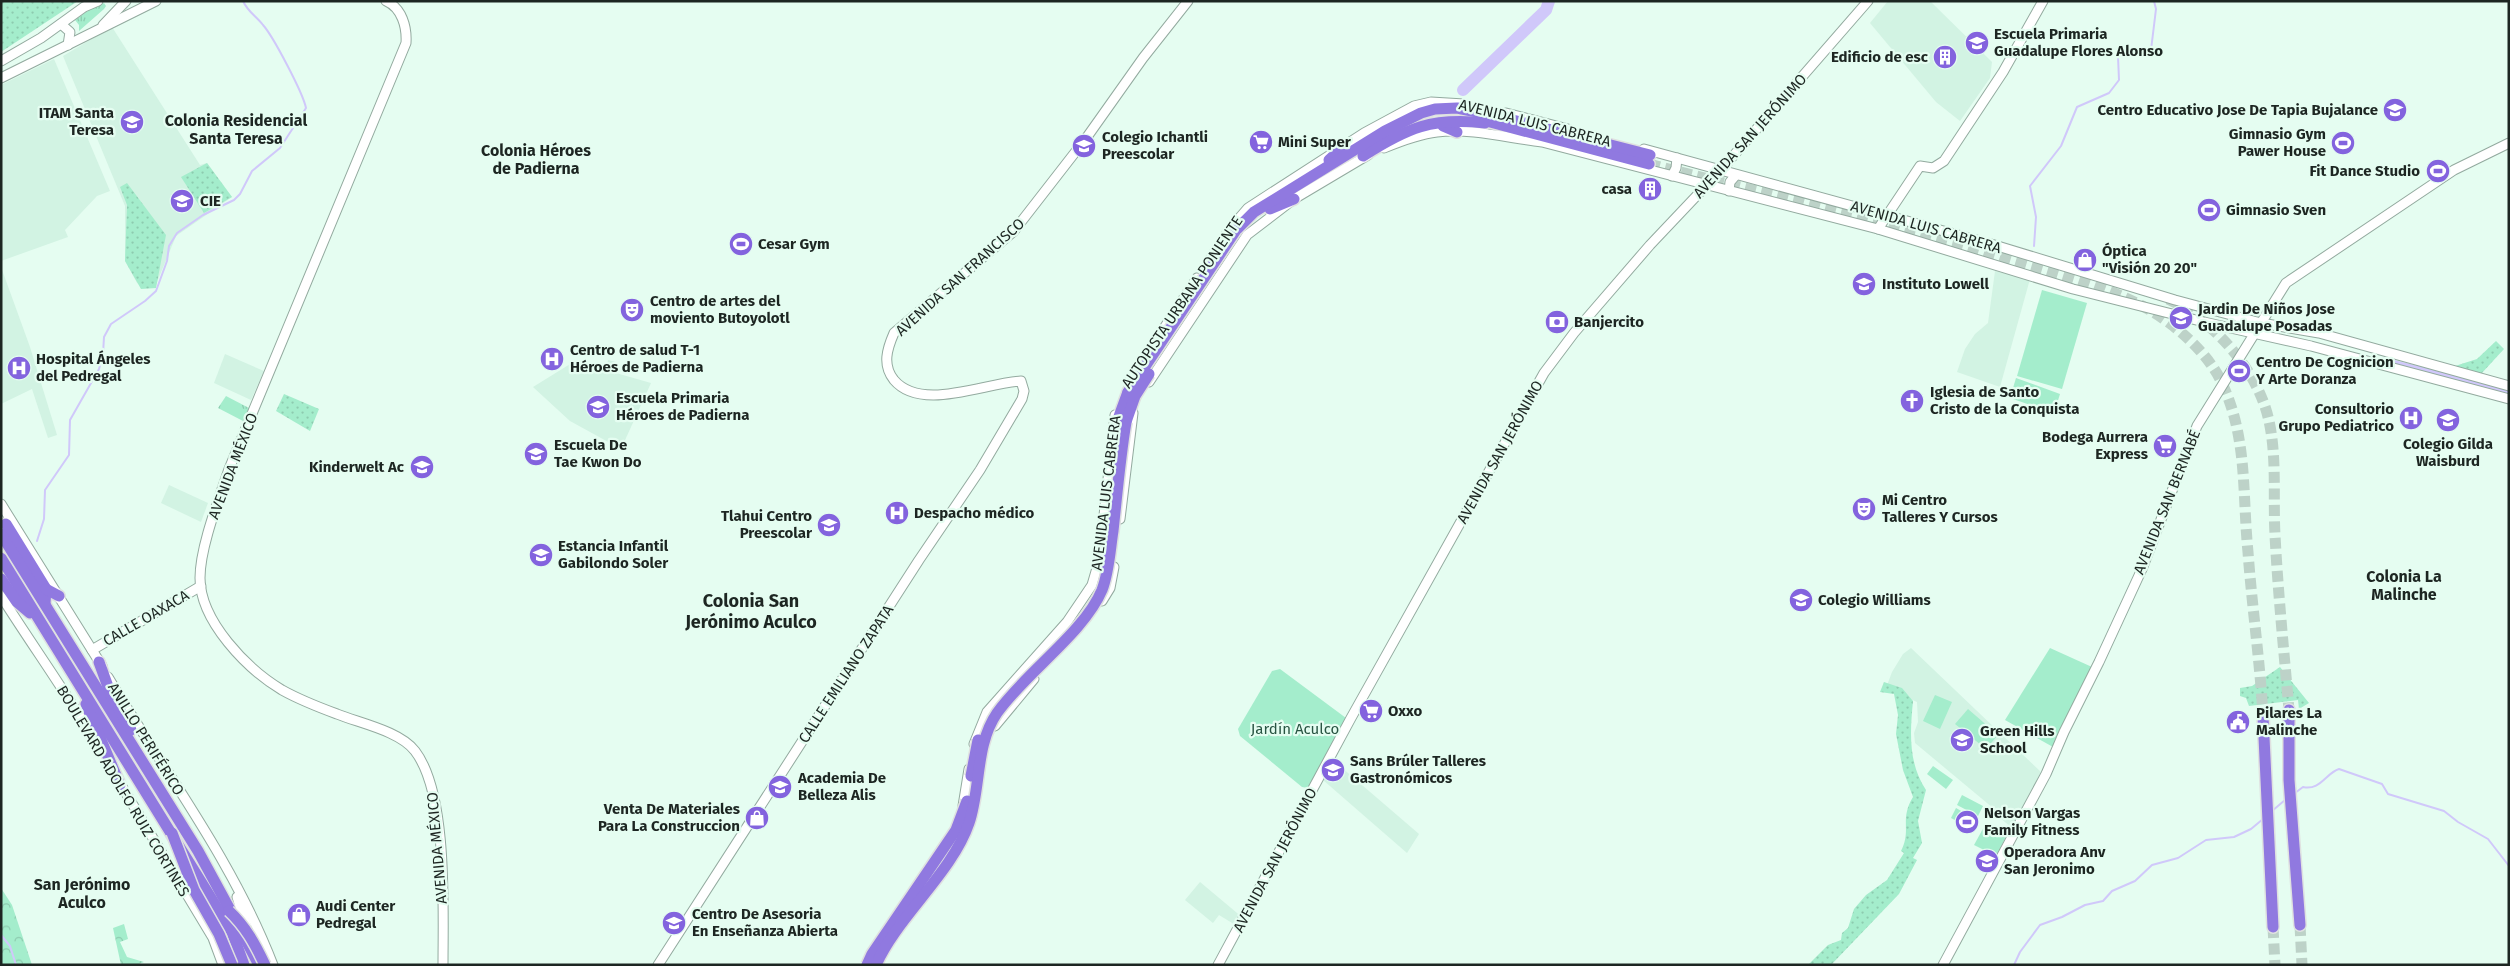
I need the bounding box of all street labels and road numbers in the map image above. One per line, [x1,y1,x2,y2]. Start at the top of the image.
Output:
street label: AVENIDA SAN JERÓNIMO [1689,70,1811,202]
street label: AVENIDA LUIS CABRERA [1457,95,1613,151]
street label: AVENIDA LUIS CABRERA [1849,197,2004,257]
street label: AUTOPISTA URBANA PONIENTE [1118,212,1246,392]
street label: AVENIDA SAN FRANCISCO [892,214,1028,340]
street label: AVENIDA SAN JERÓNIMO [1453,377,1547,527]
street label: AVENIDA MÉXICO [204,410,262,522]
street label: AVENIDA LUIS CABRERA [1088,414,1124,572]
street label: AVENIDA SAN BERNABÉ [2130,427,2204,577]
street label: CALLE OAXACA [100,586,193,650]
street label: CALLE EMILIANO ZAPATA [795,601,898,746]
street label: ANILLO PERIFÉRICO [104,679,188,799]
street label: BOULEVARD ADOLFO RUIZ CORTINES [53,682,193,900]
street label: AVENIDA SAN JERÓNIMO [1229,785,1321,935]
street label: AVENIDA MÉXICO [423,791,451,905]

